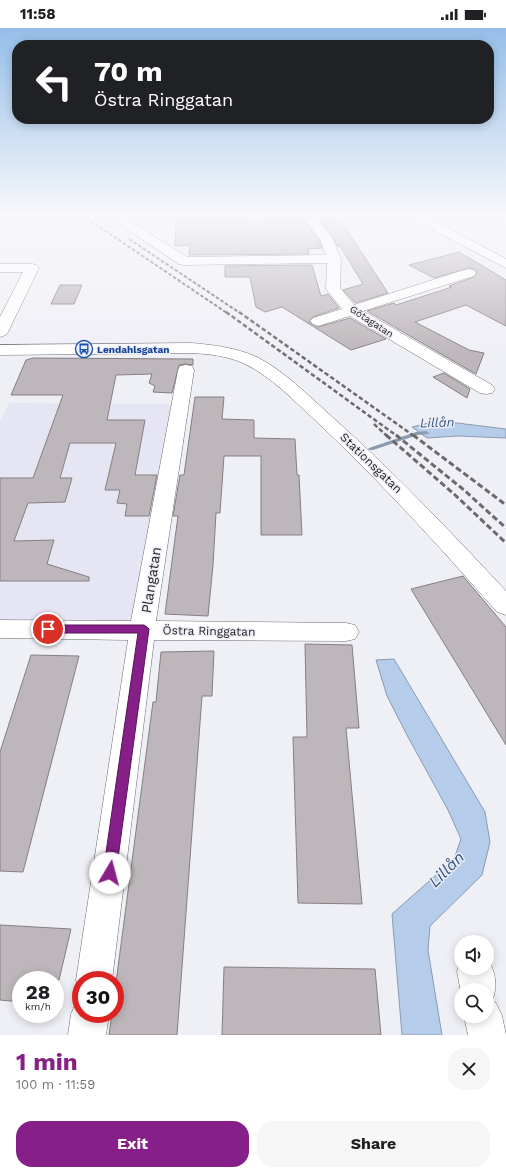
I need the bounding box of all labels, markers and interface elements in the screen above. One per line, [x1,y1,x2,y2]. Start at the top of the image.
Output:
text: 11:58 [20,5,56,23]
text: 70 m [94,55,163,88]
icon: left [28,56,80,108]
text: Östra Ringgatan [94,89,233,110]
street label: Götagatan [348,303,396,340]
bus stop icon: Lendahlsgatan [74,339,94,359]
place label: Lendahlsgatan [97,344,169,355]
water label: Lillån [420,414,455,431]
street label: Stationsgatan [337,430,405,496]
street label: Plangatan [138,546,164,614]
pin [31,612,65,646]
icon: arrive [37,618,59,640]
street label: Östra Ringgatan [162,623,256,639]
water label: Lillån [425,848,468,891]
position arrow [89,852,131,894]
map controls [454,935,494,1023]
button: sound [454,935,494,975]
speed limit sign: 30 [72,971,124,1023]
text: 28 [26,980,50,1004]
button: search [454,983,494,1023]
text: km/h [25,1001,51,1012]
text: 1 min [16,1048,78,1076]
button: close [448,1048,490,1090]
text: 100 m · 11:59 [16,1077,95,1092]
button: Exit [16,1121,249,1167]
button: Share [257,1121,490,1167]

